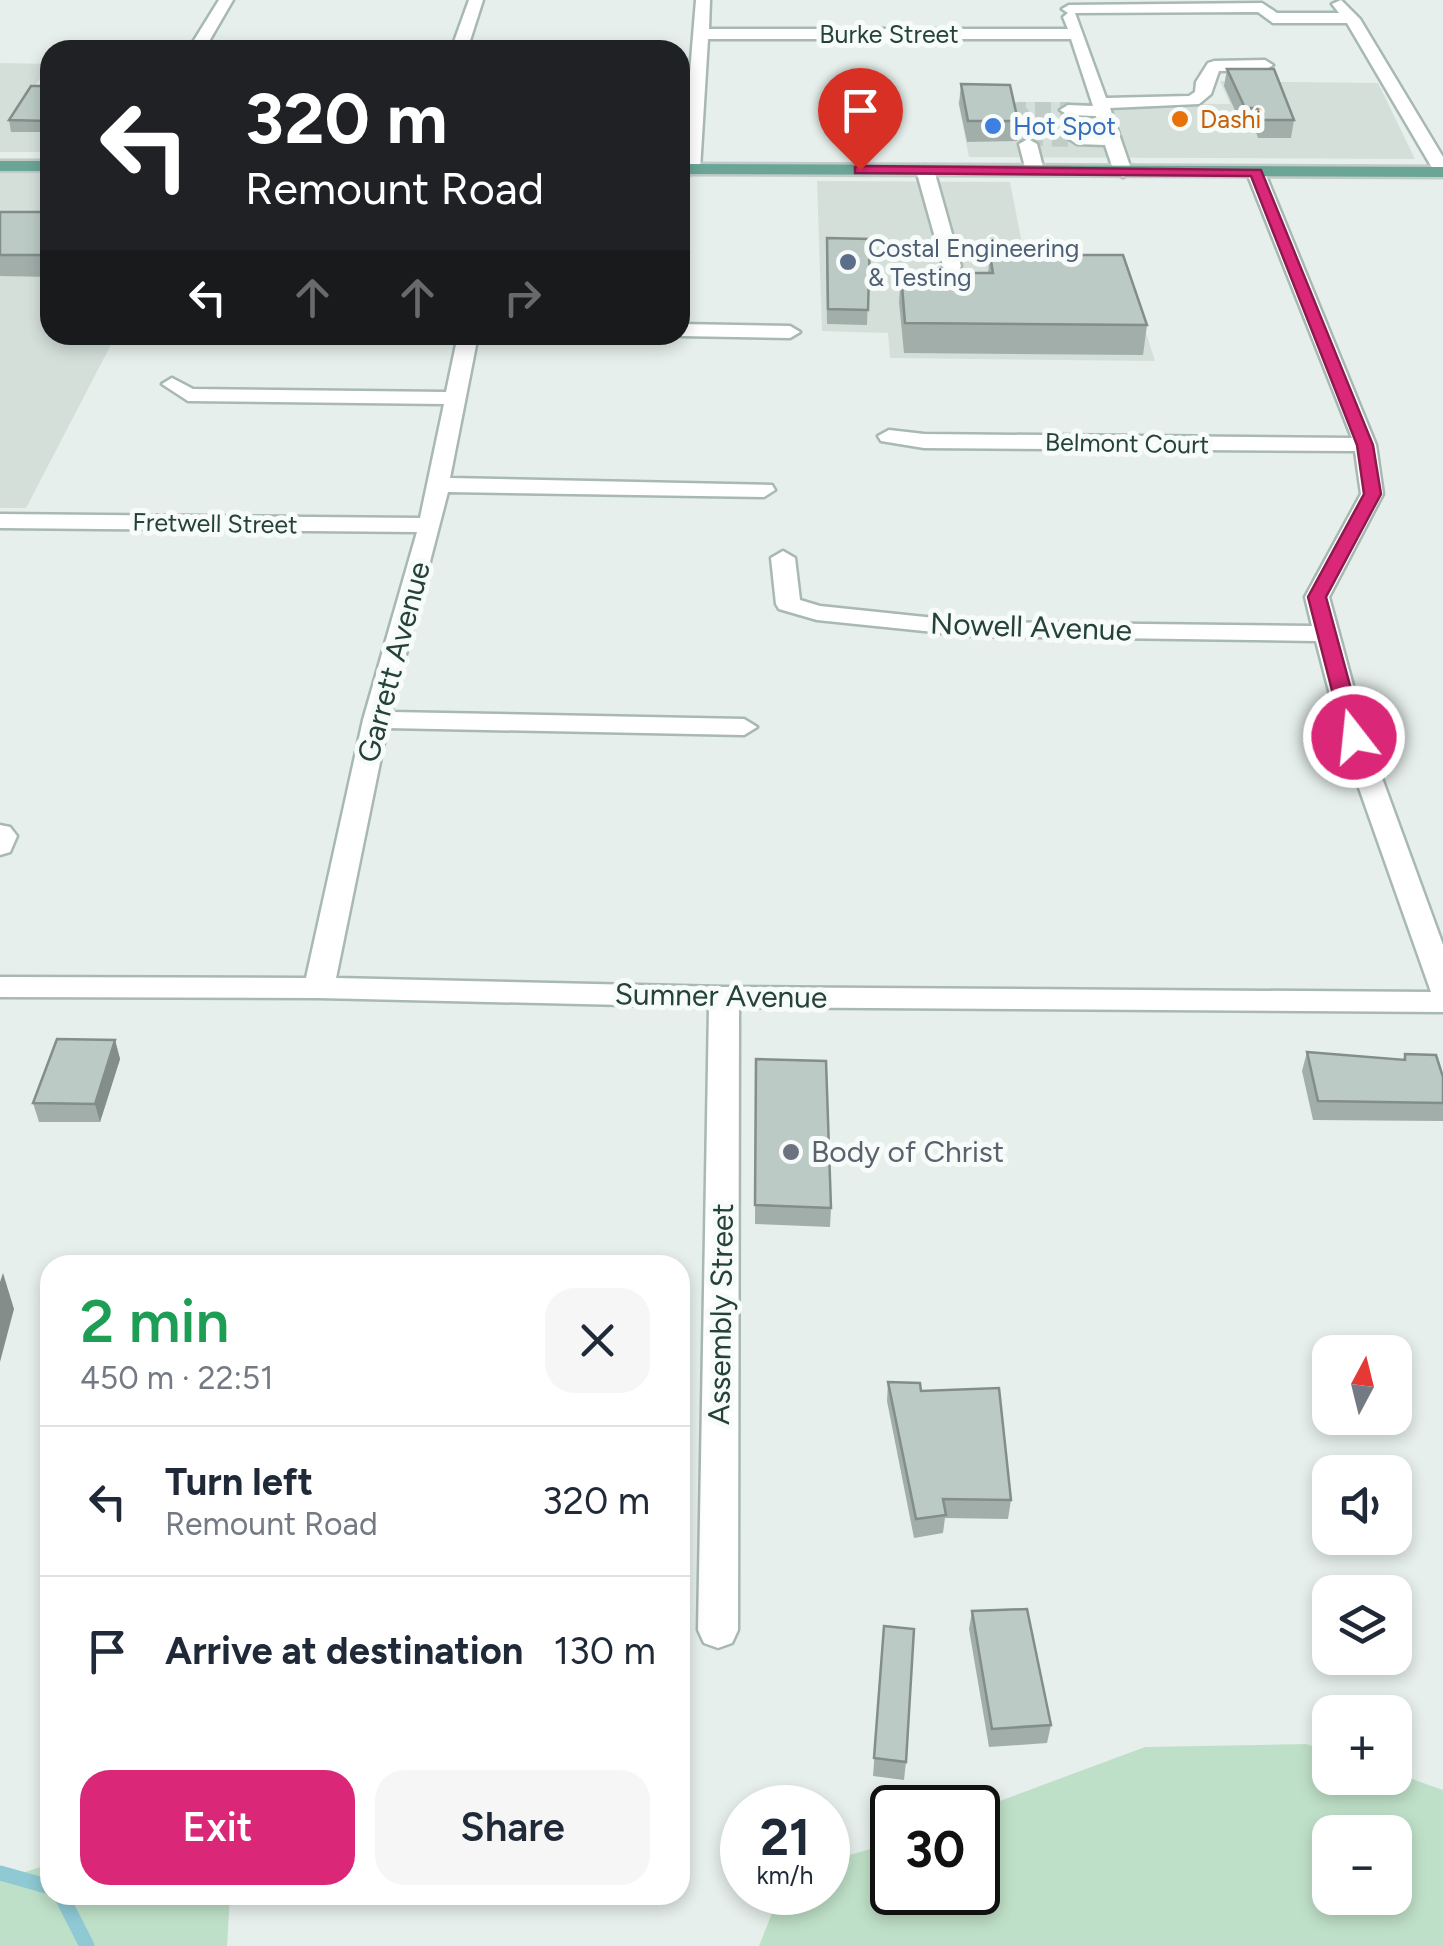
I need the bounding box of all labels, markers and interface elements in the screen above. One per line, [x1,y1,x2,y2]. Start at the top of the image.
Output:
street label: Burke Street [819,19,959,49]
pin [818,68,903,171]
text: 320 m [245,76,448,161]
icon: left [80,80,210,210]
icon: arrive [833,83,888,138]
place label: Dashi [1200,104,1261,134]
marker: Dashi [1169,108,1191,130]
place label: Hot Spot [1013,111,1116,141]
marker: Hot Spot [982,115,1004,137]
text: Remount Road [245,161,544,215]
place label: Costal Engineering & Testing [868,233,1079,292]
marker: Costal Engineering & Testing [837,251,859,273]
icon: left [180,270,235,325]
icon: ahead [285,270,340,325]
icon: ahead [390,270,445,325]
icon: right [495,270,550,325]
street label: Belmont Court [1045,427,1209,459]
street label: Fretwell Street [132,507,298,539]
street label: Garrett Avenue [349,557,438,766]
street label: Nowell Avenue [930,604,1133,649]
position arrow [1302,685,1406,789]
street label: Sumner Avenue [614,975,828,1016]
place label: Body of Christ [811,1133,1004,1170]
marker: Body of Christ [780,1141,802,1163]
street label: Assembly Street [700,1203,741,1425]
text: 2 min [80,1285,229,1357]
button: close [545,1288,650,1393]
north arrow [1312,1335,1412,1435]
map controls [1312,1335,1412,1915]
text: 450 m · 22:51 [80,1359,273,1397]
button: sound [1312,1455,1412,1555]
text: Turn left [165,1459,313,1505]
icon: left [80,1474,135,1529]
text: 320 m [542,1478,650,1524]
text: Remount Road [165,1505,378,1543]
button: layers [1312,1575,1412,1675]
icon: arrive [80,1624,135,1679]
text: Arrive at destination [165,1628,523,1674]
text: 130 m [553,1628,656,1674]
button: + [1312,1695,1412,1795]
button: Exit [80,1770,355,1885]
button: Share [375,1770,650,1885]
speed limit sign: 30 [870,1785,1000,1915]
text: 21 [760,1807,810,1868]
button: − [1312,1815,1412,1915]
text: km/h [756,1860,814,1890]

